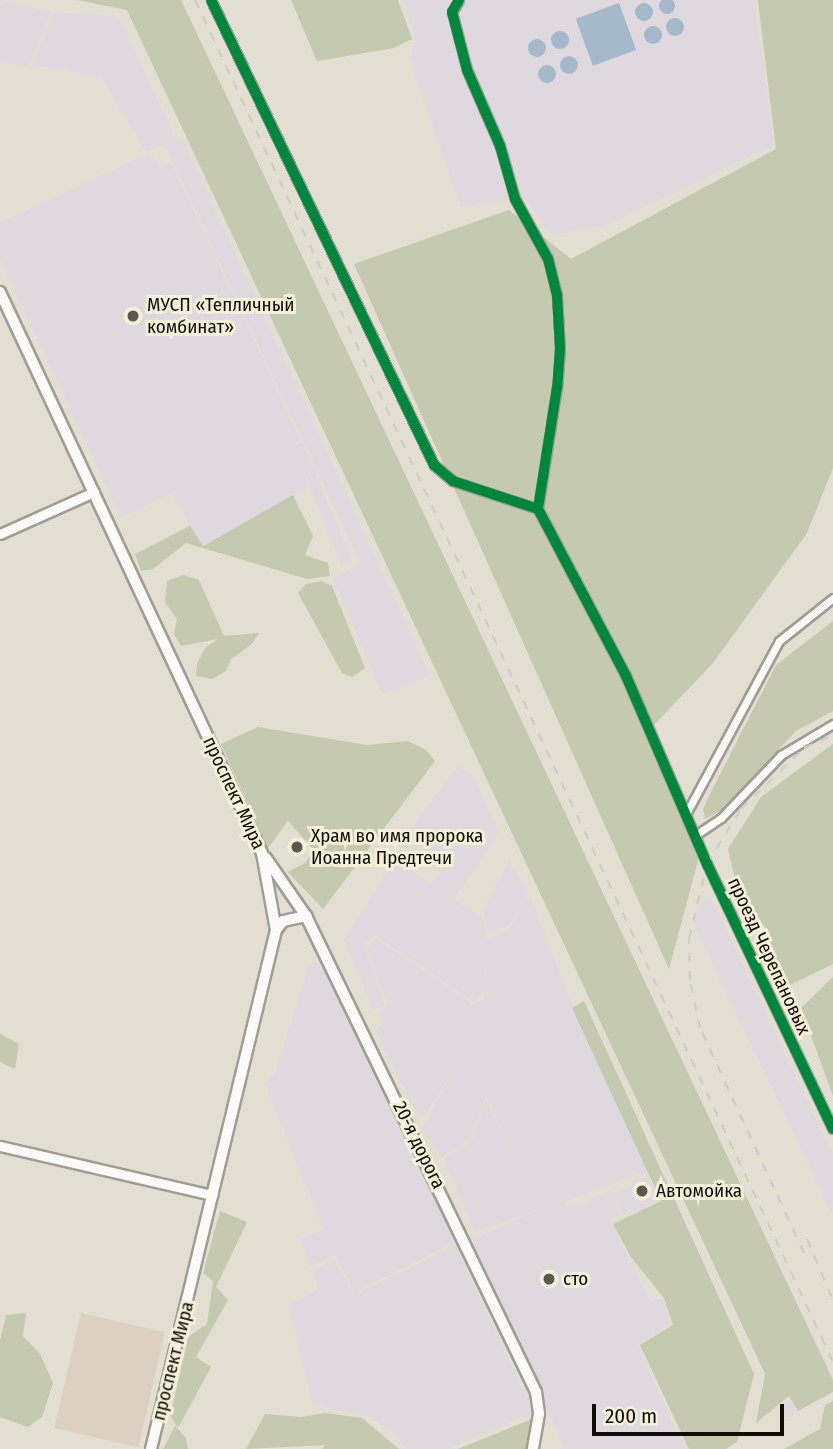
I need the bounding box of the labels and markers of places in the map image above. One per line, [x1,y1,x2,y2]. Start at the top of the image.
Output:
place label: МУСП «Тепличный комбинат» [147,294,295,338]
marker: МУСП «Тепличный комбинат» [125,308,141,324]
place label: Храм во имя пророка Иоанна Предтечи [311,825,483,869]
marker: Храм во имя пророка Иоанна Предтечи [289,839,305,855]
place label: Автомойка [656,1180,742,1202]
marker: Автомойка [634,1183,650,1199]
place label: сто [563,1268,588,1290]
marker: сто [541,1271,557,1287]

